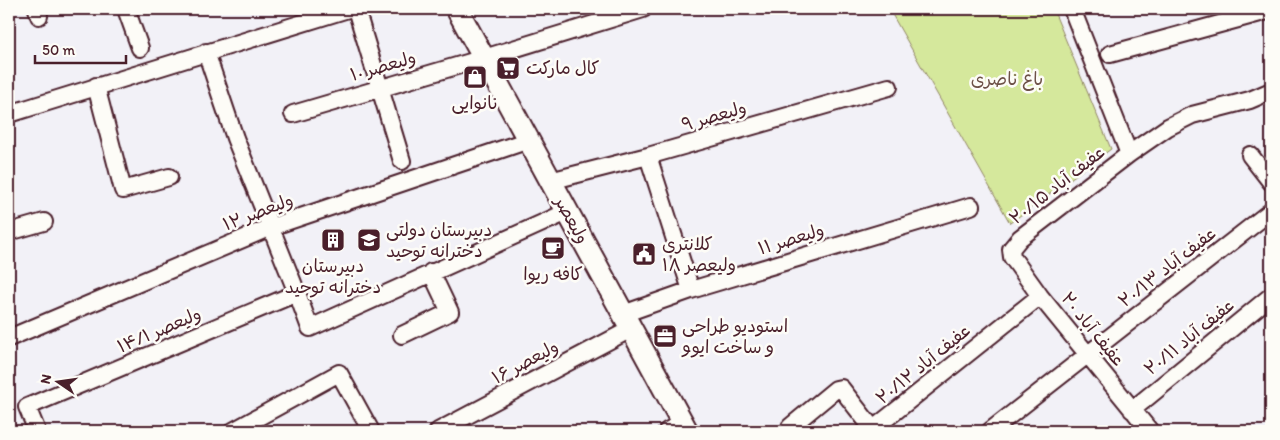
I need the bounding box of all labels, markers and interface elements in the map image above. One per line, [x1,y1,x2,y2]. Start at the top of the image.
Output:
scale bar [35,32,126,64]
text: 50 m [42,41,75,59]
street label: ۱۰ ولیعصر [348,46,418,86]
supermarket icon: کال مارکت [495,55,521,81]
place label: کال مارکت [526,57,600,79]
shop icon: نانوایی [462,64,488,90]
park label: باغ ناصری [971,68,1043,91]
place label: نانوایی [452,92,498,114]
street label: ۹ ولیعصر [679,96,749,136]
street label: عفیف آباد ۲۰/۱۵ [1005,141,1109,229]
street label: ۱۲ ولیعصر [220,189,296,235]
street label: ولیعصر [549,191,594,248]
place label: دبیرستان دولتی دخترانه توحید [386,219,492,262]
street label: ۱۱ ولیعصر [755,219,827,259]
street label: عفیف آباد ۲۰/۱۳ [1114,222,1220,312]
building icon: دبیرستان دخترانه توحید [320,227,346,253]
school or university icon: دبیرستان دولتی دخترانه توحید [356,227,382,253]
place label: کلانتری ۱۸ ولیعصر [662,233,736,276]
cafe icon: کافه ریوا [540,235,566,261]
public building icon: کلانتری ۱۸ ولیعصر [631,241,657,267]
place label: دبیرستان دخترانه توحید [285,255,381,298]
place label: کافه ریوا [523,263,583,285]
street label: عفیف آباد ۲۰ [1057,288,1129,370]
street label: عفیف آباد ۲۰/۱۱ [1140,294,1238,380]
street label: ۱۴/۱ ولیعصر [114,302,204,358]
place label: استودیو طراحی و ساخت ایوو [681,315,788,358]
street label: عفیف آباد ۲۰/۱۲ [871,319,975,409]
office icon: استودیو طراحی و ساخت ایوو [652,323,678,349]
street label: ۱۶ ولیعصر [488,335,562,389]
north arrow [32,358,82,408]
text: N [36,373,55,386]

